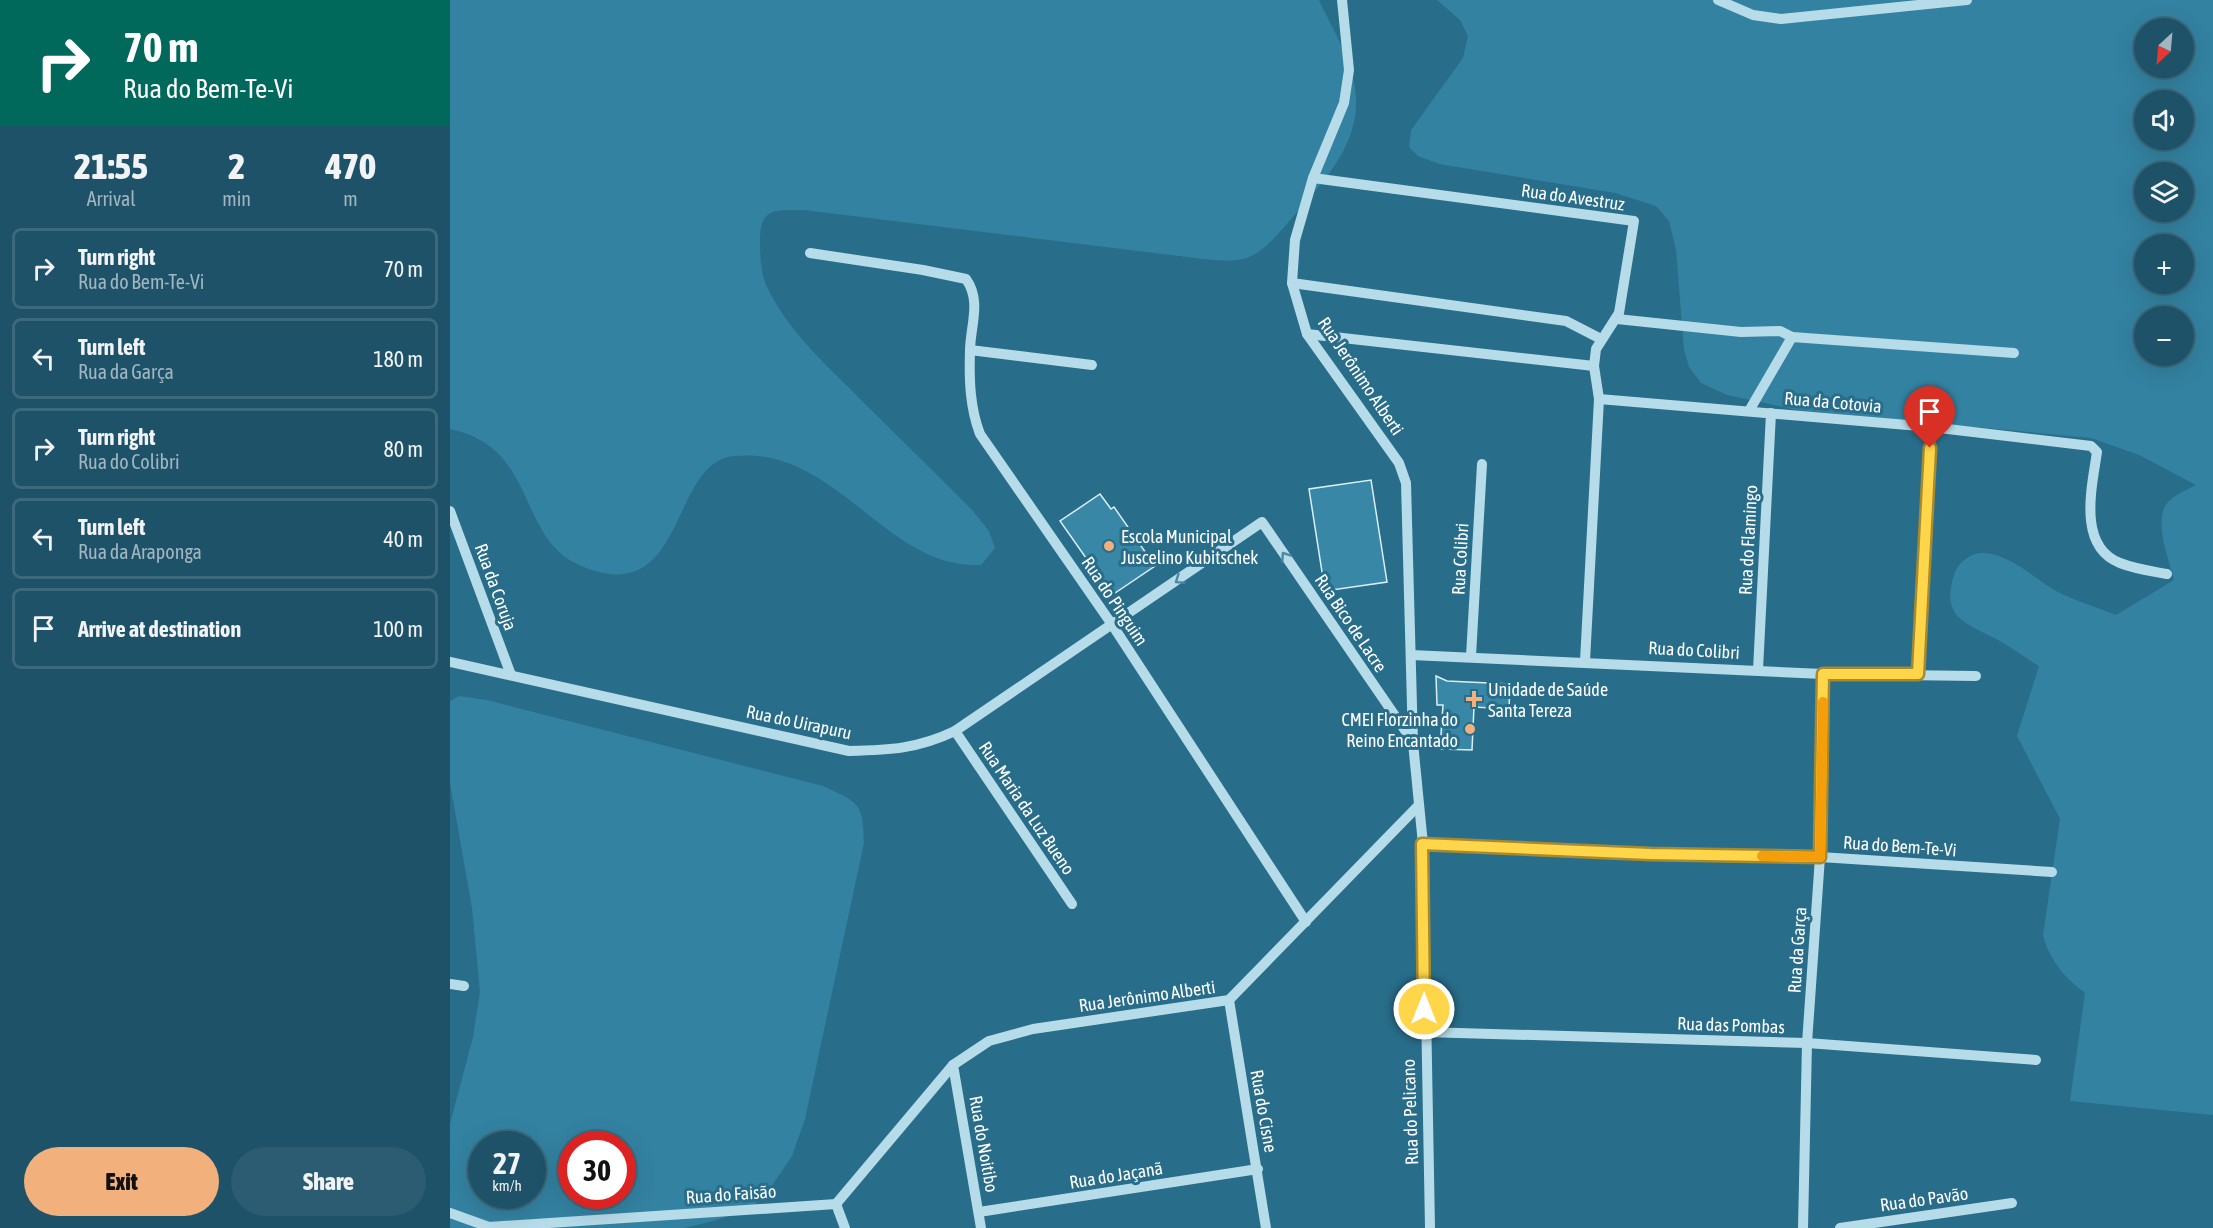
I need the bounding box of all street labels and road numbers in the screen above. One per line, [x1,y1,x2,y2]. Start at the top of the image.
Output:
street label: Rua do Avestruz [1520,179,1627,215]
street label: Rua Jerônimo Alberti [1314,313,1408,439]
street label: Rua da Cotovia [1783,387,1883,417]
street label: Rua do Flamingo [1735,484,1761,596]
street label: Rua Colibri [1448,523,1472,595]
street label: Rua da Coruja [471,541,521,633]
street label: Rua do Pinguim [1078,552,1152,650]
street label: Rua Bico de Lacre [1311,570,1391,676]
street label: Rua do Colibri [1648,637,1740,663]
street label: Rua do Uirapuru [744,701,854,743]
street label: Rua Maria da Luz Bueno [975,738,1079,878]
street label: Rua do Bem-Te-Vi [1843,832,1957,860]
street label: Rua da Garça [1784,906,1810,994]
street label: Rua Jerônimo Alberti [1077,976,1217,1016]
street label: Rua das Pombas [1677,1013,1785,1037]
street label: Rua do Pelicano [1398,1059,1422,1165]
street label: Rua do Cisne [1246,1068,1282,1154]
street label: Rua do Noitibo [965,1094,1003,1194]
street label: Rua do Jaçanã [1068,1157,1164,1193]
street label: Rua do Faisão [685,1180,777,1208]
street label: Rua do Pavão [1879,1182,1969,1216]

